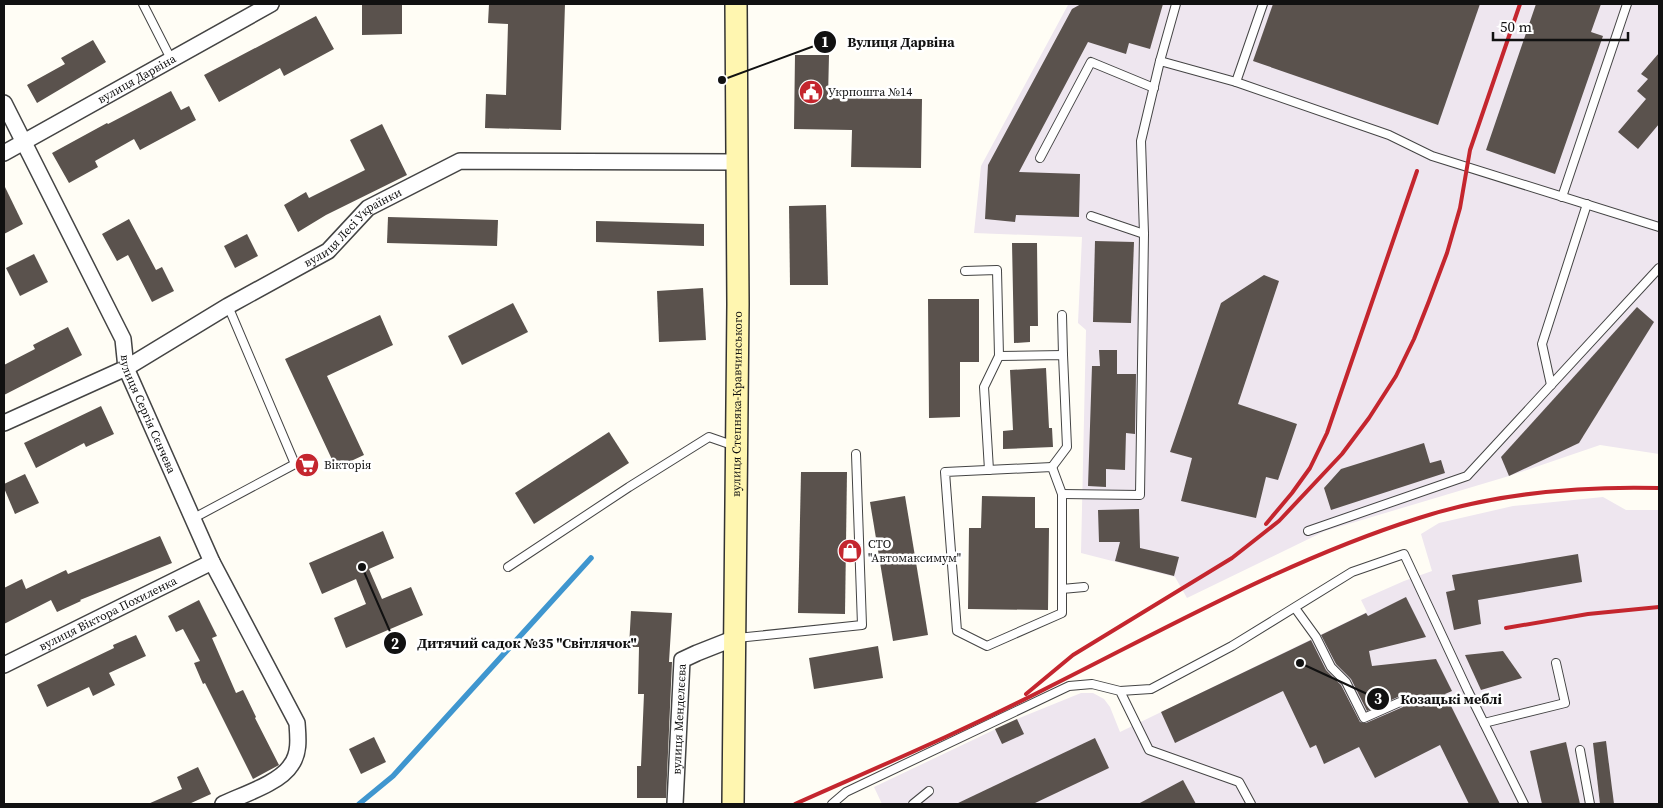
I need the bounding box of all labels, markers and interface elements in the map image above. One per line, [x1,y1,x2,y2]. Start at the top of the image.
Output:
scale bar [1493,10,1628,42]
text: 50 m [1500,16,1532,37]
callout: Вулиця Дарвіна [812,28,965,57]
text: 1 [821,31,829,52]
text: Вулиця Дарвіна [847,32,955,52]
street label: вулиця Дарвіна [95,50,180,107]
public building icon: Укрпошта №14 [798,79,824,105]
place label: Укрпошта №14 [828,84,912,100]
street label: вулиця Лесі Українки [301,184,405,271]
street label: вулиця Степняка-Кравчинського [728,311,746,497]
street label: вулиця Сергія Сєнчева [117,354,180,477]
supermarket icon: Вікторія [294,452,320,478]
place label: Вікторія [324,457,371,473]
place label: СТО "Автомаксимум" [868,536,961,566]
shop icon: СТО "Автомаксимум" [837,538,863,564]
street label: вулиця Віктора Похиленка [36,572,180,654]
callout: Дитячий садок №35 "Світлячок" [383,629,647,658]
text: 2 [391,633,399,654]
text: Дитячий садок №35 "Світлячок" [417,633,637,653]
street label: вулиця Менделєєва [668,662,690,775]
callout: Козацькі меблі [1365,685,1512,714]
text: 3 [1374,688,1382,709]
text: Козацькі меблі [1400,689,1502,709]

